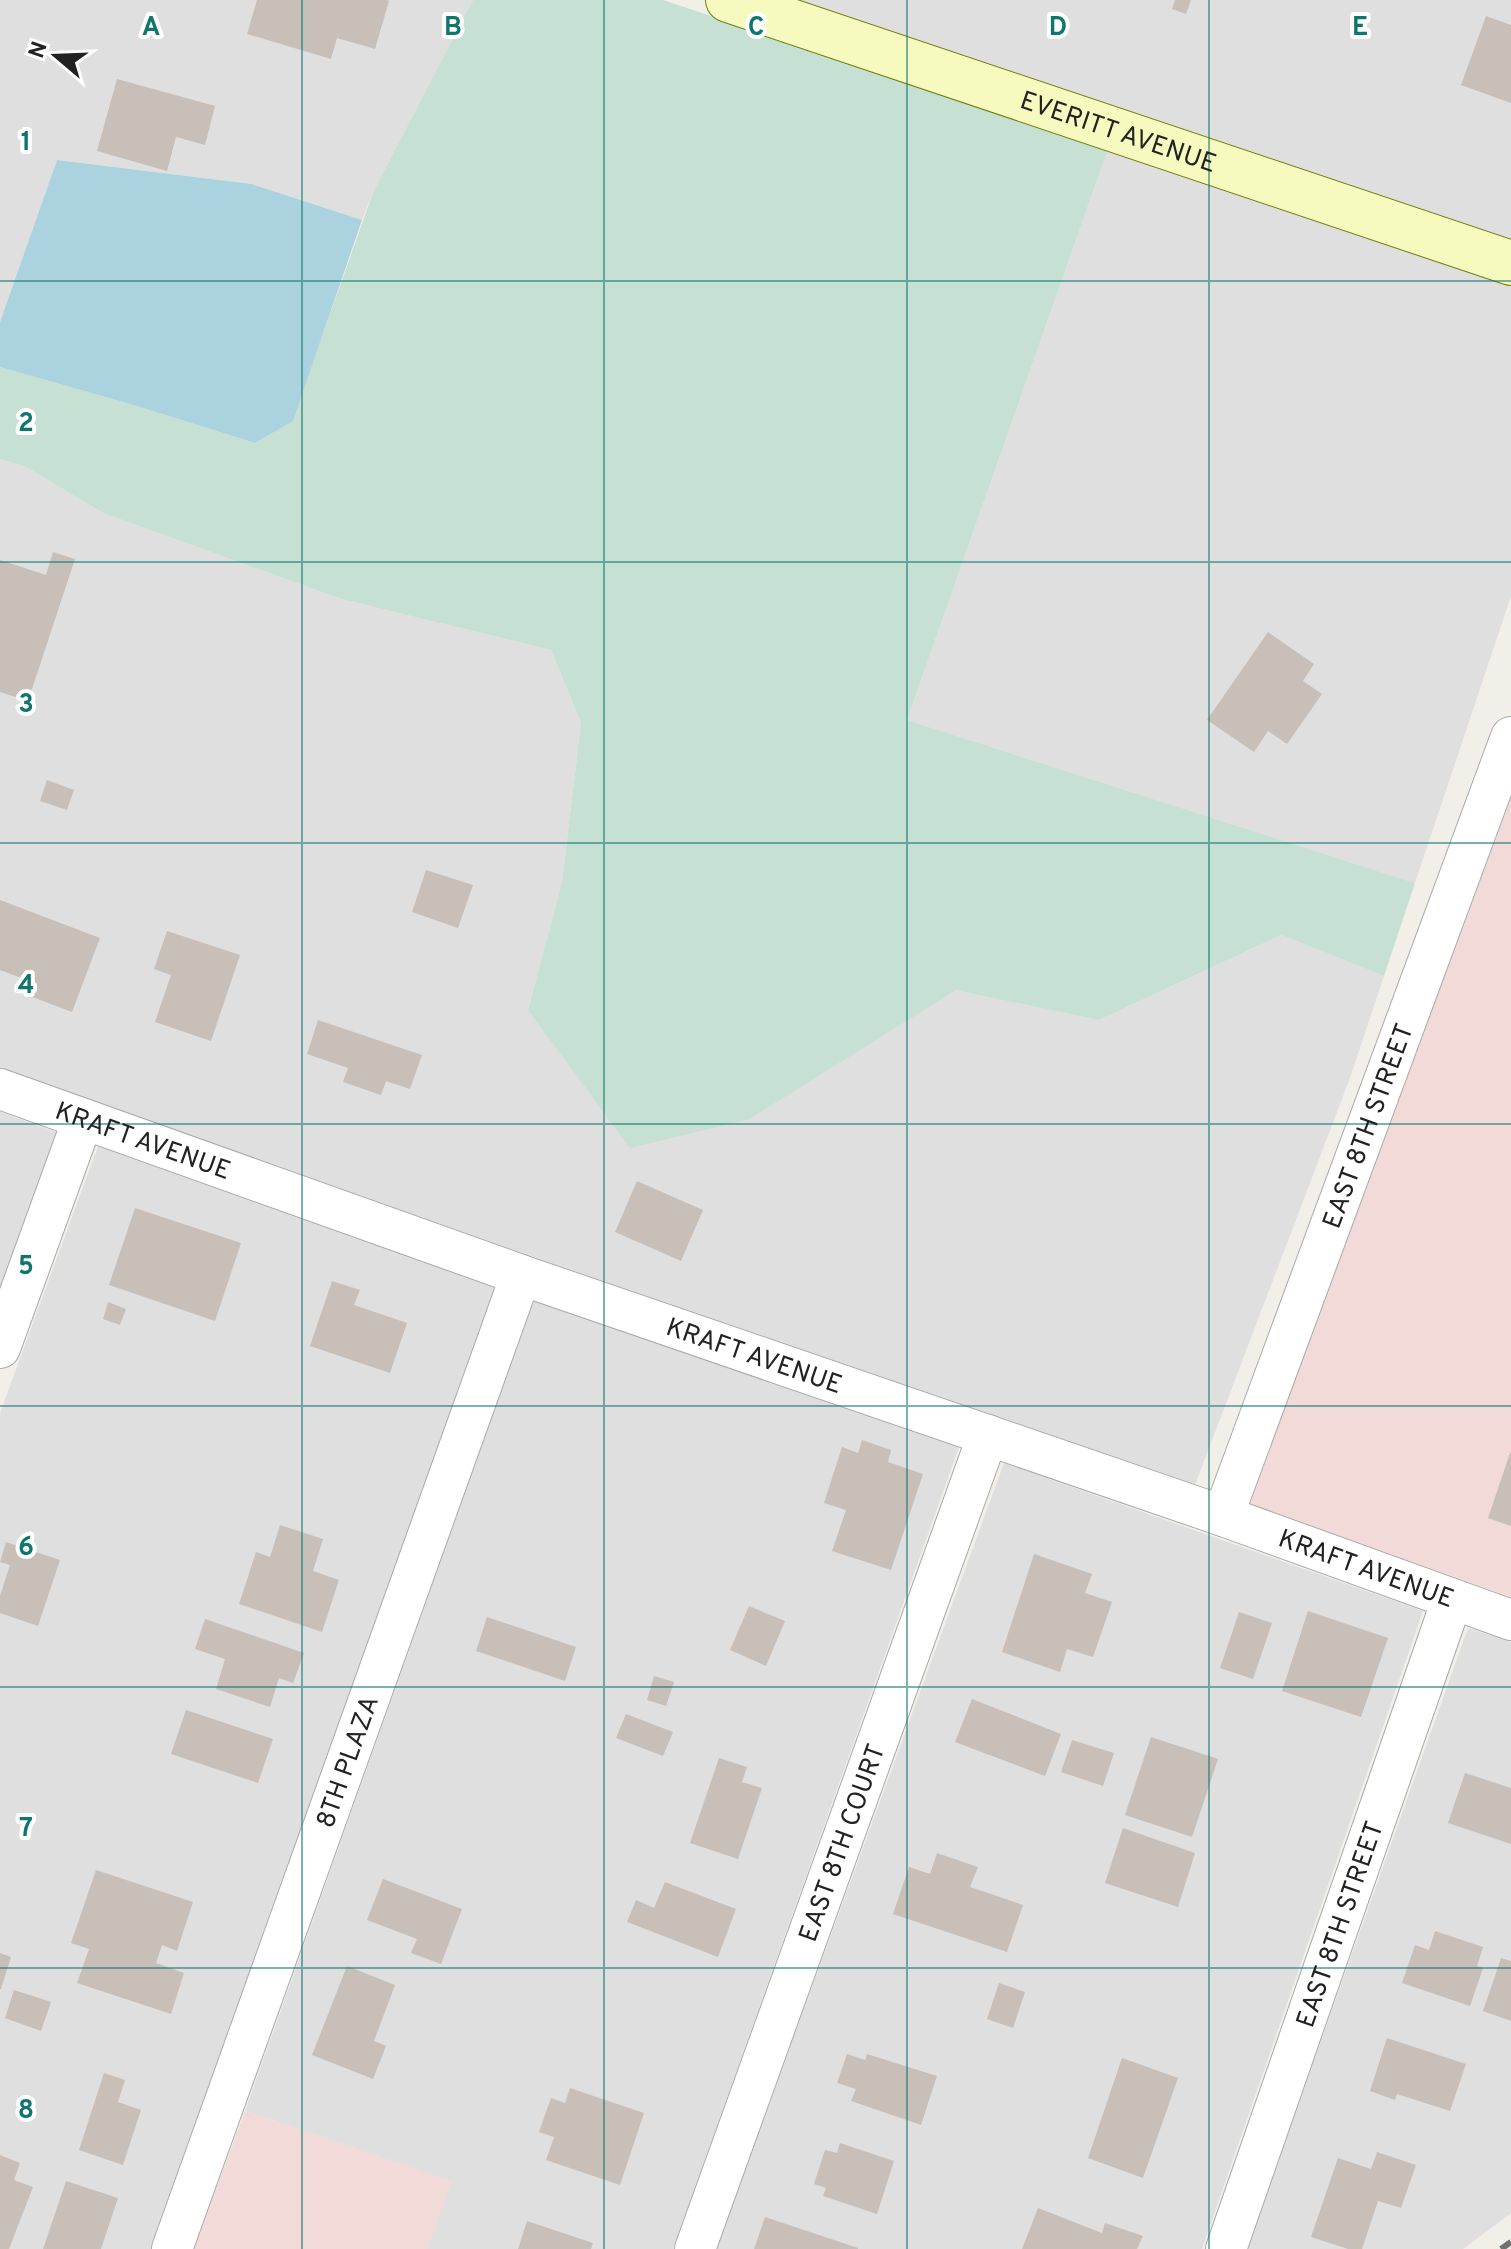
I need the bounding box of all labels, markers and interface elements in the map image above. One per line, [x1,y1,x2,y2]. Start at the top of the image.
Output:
text: A [142,12,160,45]
text: B [444,12,462,45]
text: C [748,12,764,45]
text: D [1049,12,1067,45]
text: E [1352,12,1368,45]
north arrow [16,16,96,96]
text: N [24,38,55,62]
street label: EVERITT AVENUE [1015,85,1220,182]
text: 1 [21,127,31,160]
text: 2 [18,408,34,441]
text: 3 [18,689,34,722]
text: 4 [18,970,34,1003]
street label: EAST 8TH STREET [1317,1020,1423,1234]
street label: KRAFT AVENUE [50,1096,235,1189]
text: 5 [18,1251,34,1284]
street label: KRAFT AVENUE [661,1312,846,1403]
street label: KRAFT AVENUE [1273,1523,1458,1617]
text: 6 [18,1532,34,1565]
street label: 8TH PLAZA [310,1692,388,1833]
street label: EAST 8TH COURT [793,1740,894,1947]
text: 7 [19,1813,33,1846]
street label: EAST 8TH STREET [1290,1817,1393,2033]
text: 8 [18,2095,34,2128]

